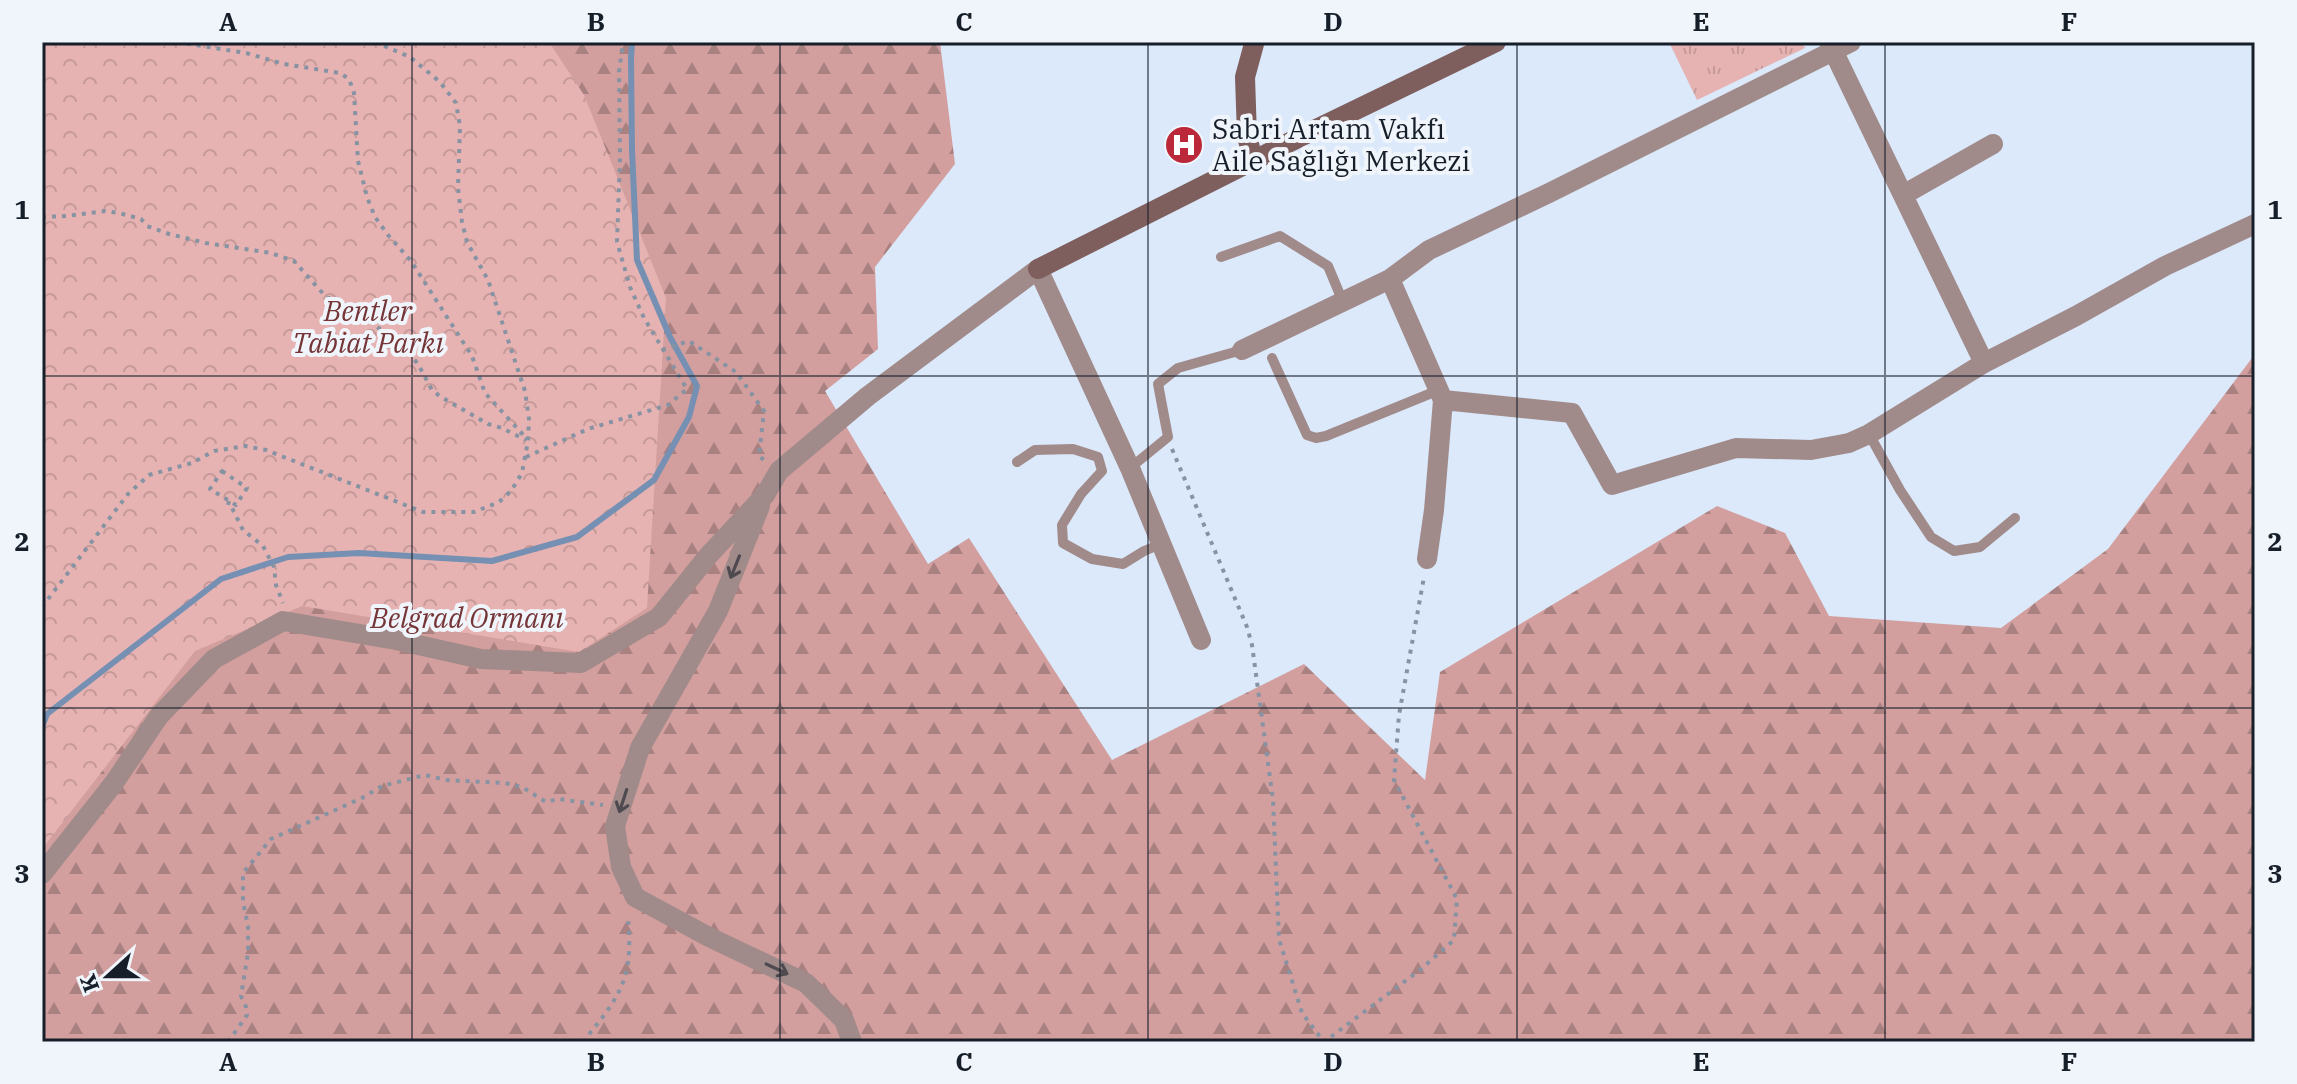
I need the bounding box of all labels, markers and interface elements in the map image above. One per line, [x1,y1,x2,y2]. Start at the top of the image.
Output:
text: A [219,4,237,38]
text: B [587,4,605,38]
text: C [955,4,973,38]
text: D [1323,4,1343,38]
text: E [1692,4,1710,38]
text: F [2061,4,2077,38]
place label: Sabri Artam Vakfı Aile Sağlığı Merkezi [1212,110,1470,179]
hospital icon: Sabri Artam Vakfı Aile Sağlığı Merkezi [1163,124,1205,166]
text: 1 [14,192,30,226]
text: 1 [2267,192,2283,226]
park label: Bentler Tabiat Parkı [292,292,444,361]
text: 2 [14,524,30,558]
text: 2 [2267,524,2283,558]
one-way arrow [727,554,742,579]
park label: Belgrad Ormanı [369,599,564,636]
one-way arrow [615,788,630,813]
text: 3 [14,856,30,890]
text: 3 [2267,856,2283,890]
north arrow [68,936,148,1016]
one-way arrow [764,962,788,977]
text: K [72,970,105,996]
text: A [219,1044,237,1078]
text: B [587,1044,605,1078]
text: C [955,1044,973,1078]
text: D [1323,1044,1343,1078]
text: E [1692,1044,1710,1078]
text: F [2061,1044,2077,1078]

